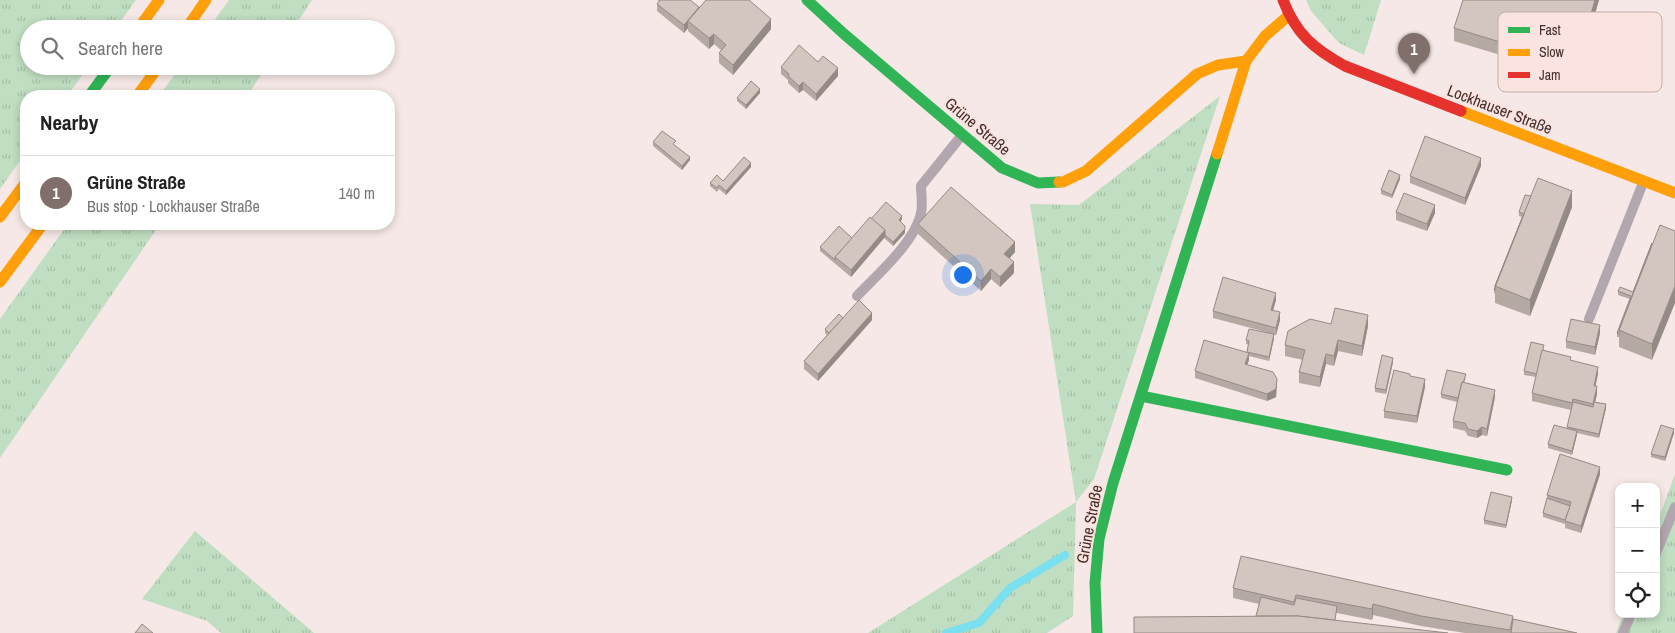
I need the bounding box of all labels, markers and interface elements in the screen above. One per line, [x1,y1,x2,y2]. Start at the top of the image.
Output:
legend [1498,12,1662,92]
search box [20,20,395,75]
text: Fast [1539,21,1561,39]
pin: 1 [1398,33,1430,74]
icon: search [38,34,66,62]
text: Search here [78,35,163,61]
text: Slow [1539,43,1565,61]
text: Jam [1539,66,1561,84]
street label: Lockhauser Straße [1444,79,1556,139]
street label: Grüne Straße [940,92,1016,160]
text: Nearby [40,108,98,137]
text: Grüne Straße [87,169,186,195]
text: 1 [52,182,60,204]
text: 140 m [339,182,375,204]
text: Bus stop · Lockhauser Straße [87,195,260,217]
your location [950,262,976,288]
street label: Grüne Straße [1071,483,1107,565]
map controls [1615,483,1660,618]
button: + [1615,483,1660,528]
button: − [1615,528,1660,573]
button: locate [1615,573,1660,618]

